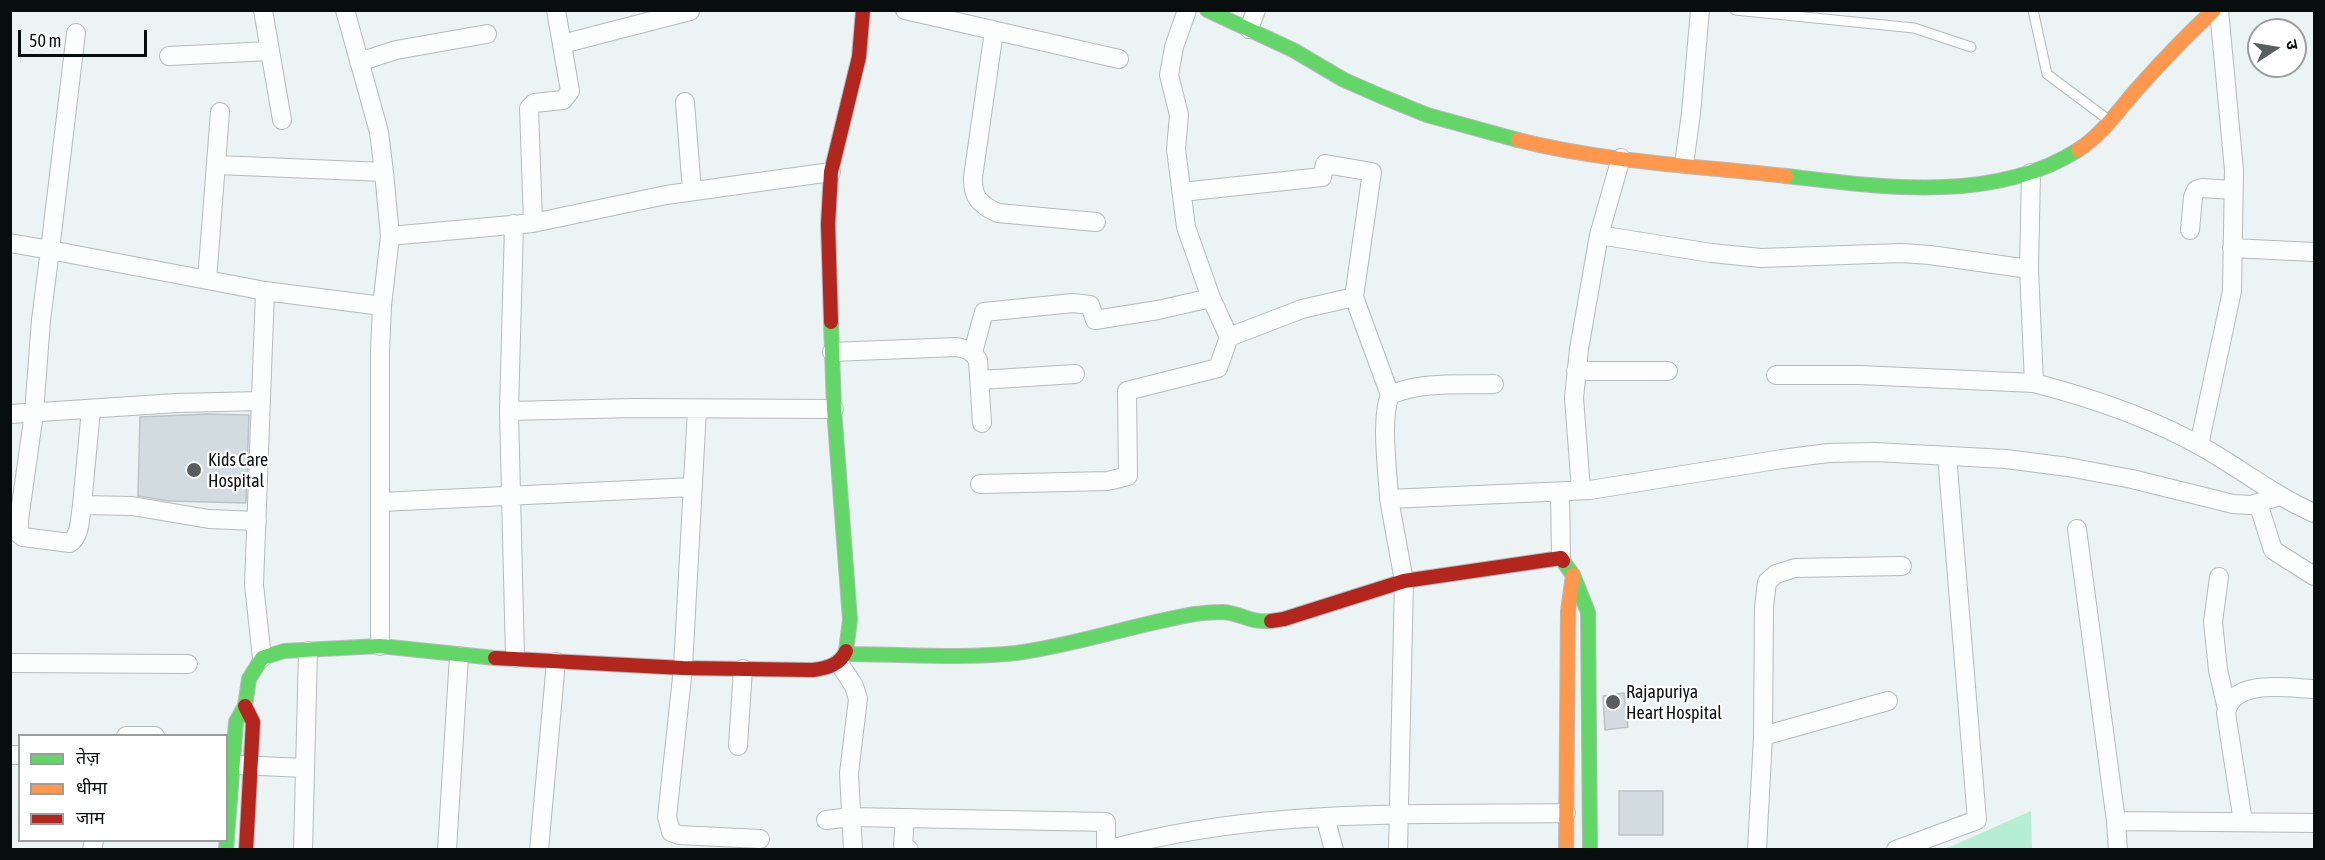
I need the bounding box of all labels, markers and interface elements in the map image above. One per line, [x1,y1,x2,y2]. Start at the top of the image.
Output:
scale bar [21,18,150,56]
north arrow [2247,18,2307,78]
text: 50 m [29,30,61,51]
text: उ [2283,38,2302,51]
place label: Kids Care Hospital [208,449,268,492]
marker: Kids Care Hospital [185,461,203,479]
place label: Rajapuriya Heart Hospital [1626,681,1722,724]
marker: Rajapuriya Heart Hospital [1604,693,1622,711]
legend [18,734,228,842]
text: तेज़ [76,747,100,768]
text: धीमा [76,777,107,798]
text: जाम [76,807,105,828]

